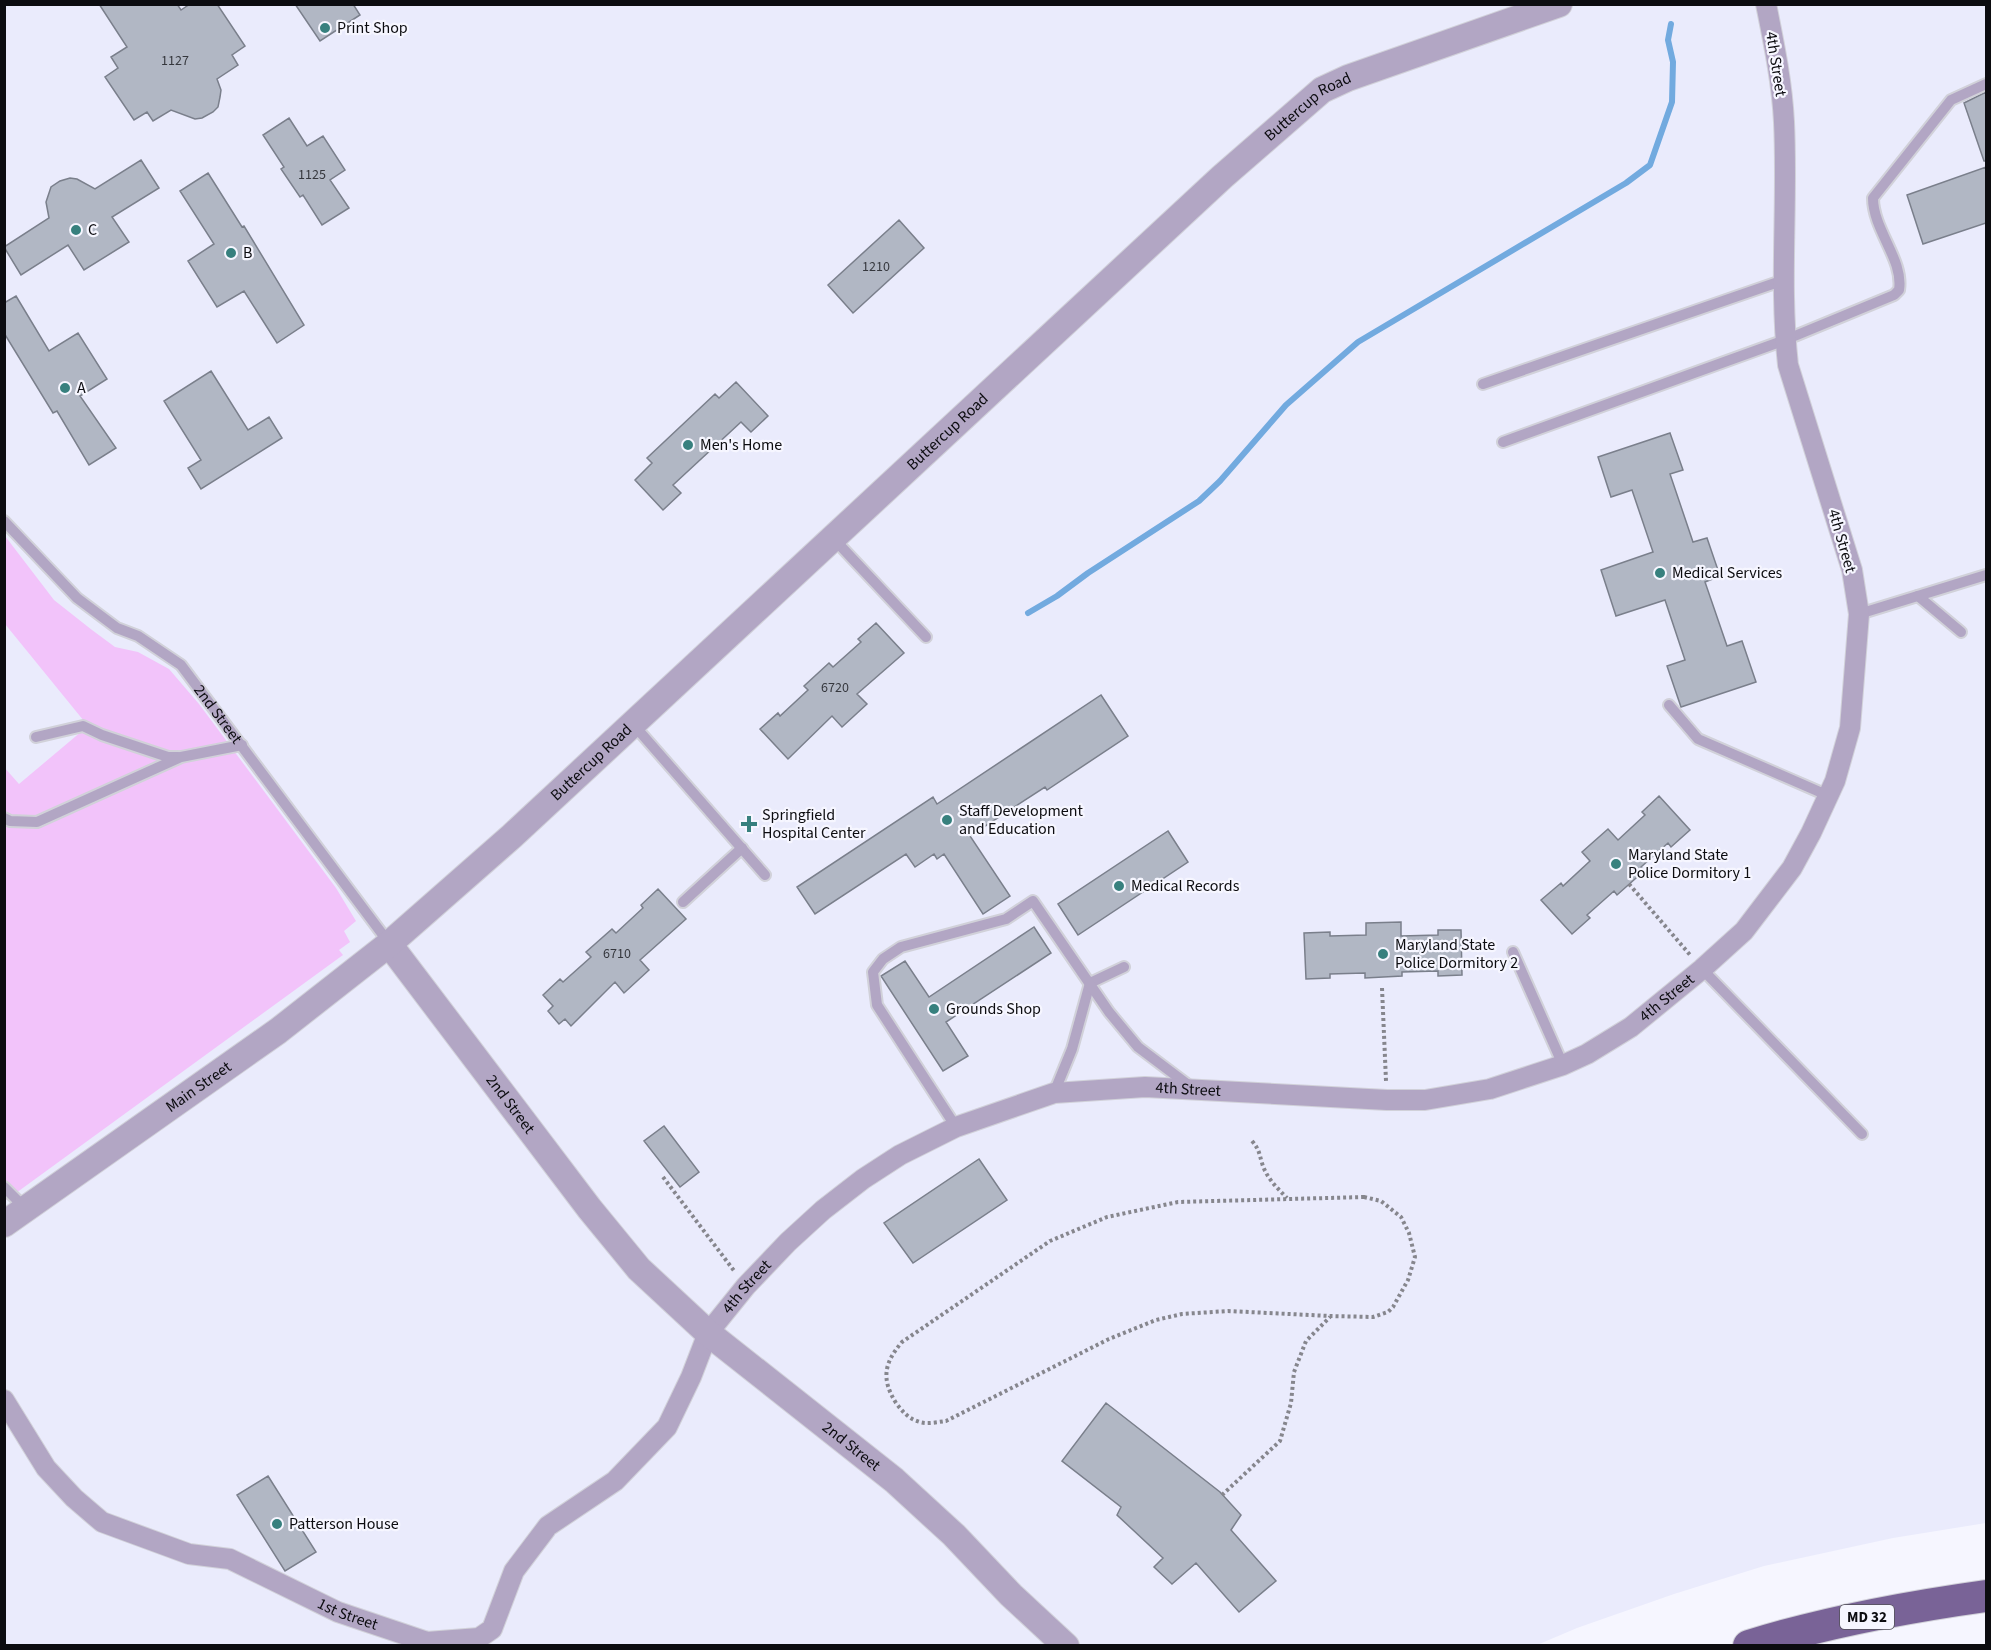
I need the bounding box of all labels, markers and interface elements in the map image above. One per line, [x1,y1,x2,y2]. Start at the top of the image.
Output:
place label: Print Shop [337,17,408,39]
marker: Print Shop [318,21,332,35]
street label: 4th Street [1760,30,1792,99]
house number: 1127 [161,51,189,71]
street label: Buttercup Road [1260,67,1355,146]
house number: 1125 [298,165,326,185]
place label: C [88,219,97,241]
marker: C [69,223,83,237]
place label: B [243,242,252,264]
marker: B [224,246,238,260]
house number: 1210 [862,257,890,277]
place label: A [77,377,86,399]
marker: A [58,381,72,395]
street label: Buttercup Road [902,388,993,475]
place label: Men's Home [700,434,782,456]
marker: Men's Home [681,438,695,452]
street label: 4th Street [1822,507,1862,576]
place label: Medical Services [1672,562,1783,584]
marker: Medical Services [1653,566,1667,580]
house number: 6720 [821,678,849,698]
street label: 2nd Street [188,680,248,749]
street label: Buttercup Road [546,719,637,806]
place label: Staff Development and Education [959,800,1084,840]
place label: Springfield Hospital Center [762,804,866,844]
marker: Staff Development and Education [940,813,954,827]
marker: Springfield Hospital Center [740,815,758,833]
place label: Maryland State Police Dormitory 1 [1628,844,1751,884]
marker: Maryland State Police Dormitory 1 [1609,857,1623,871]
place label: Medical Records [1131,875,1240,897]
marker: Medical Records [1112,879,1126,893]
place label: Maryland State Police Dormitory 2 [1395,934,1518,974]
house number: 6710 [603,944,631,964]
marker: Maryland State Police Dormitory 2 [1376,947,1390,961]
street label: 4th Street [1634,968,1699,1027]
place label: Grounds Shop [946,998,1041,1020]
marker: Grounds Shop [927,1002,941,1016]
street label: Main Street [161,1056,236,1118]
street label: 2nd Street [481,1070,540,1139]
street label: 4th Street [1155,1077,1222,1102]
street label: 4th Street [717,1254,777,1319]
street label: 2nd Street [818,1416,886,1477]
place label: Patterson House [289,1513,399,1535]
marker: Patterson House [270,1517,284,1531]
street label: 1st Street [314,1593,381,1636]
road number: MD 32 [1840,1605,1894,1629]

